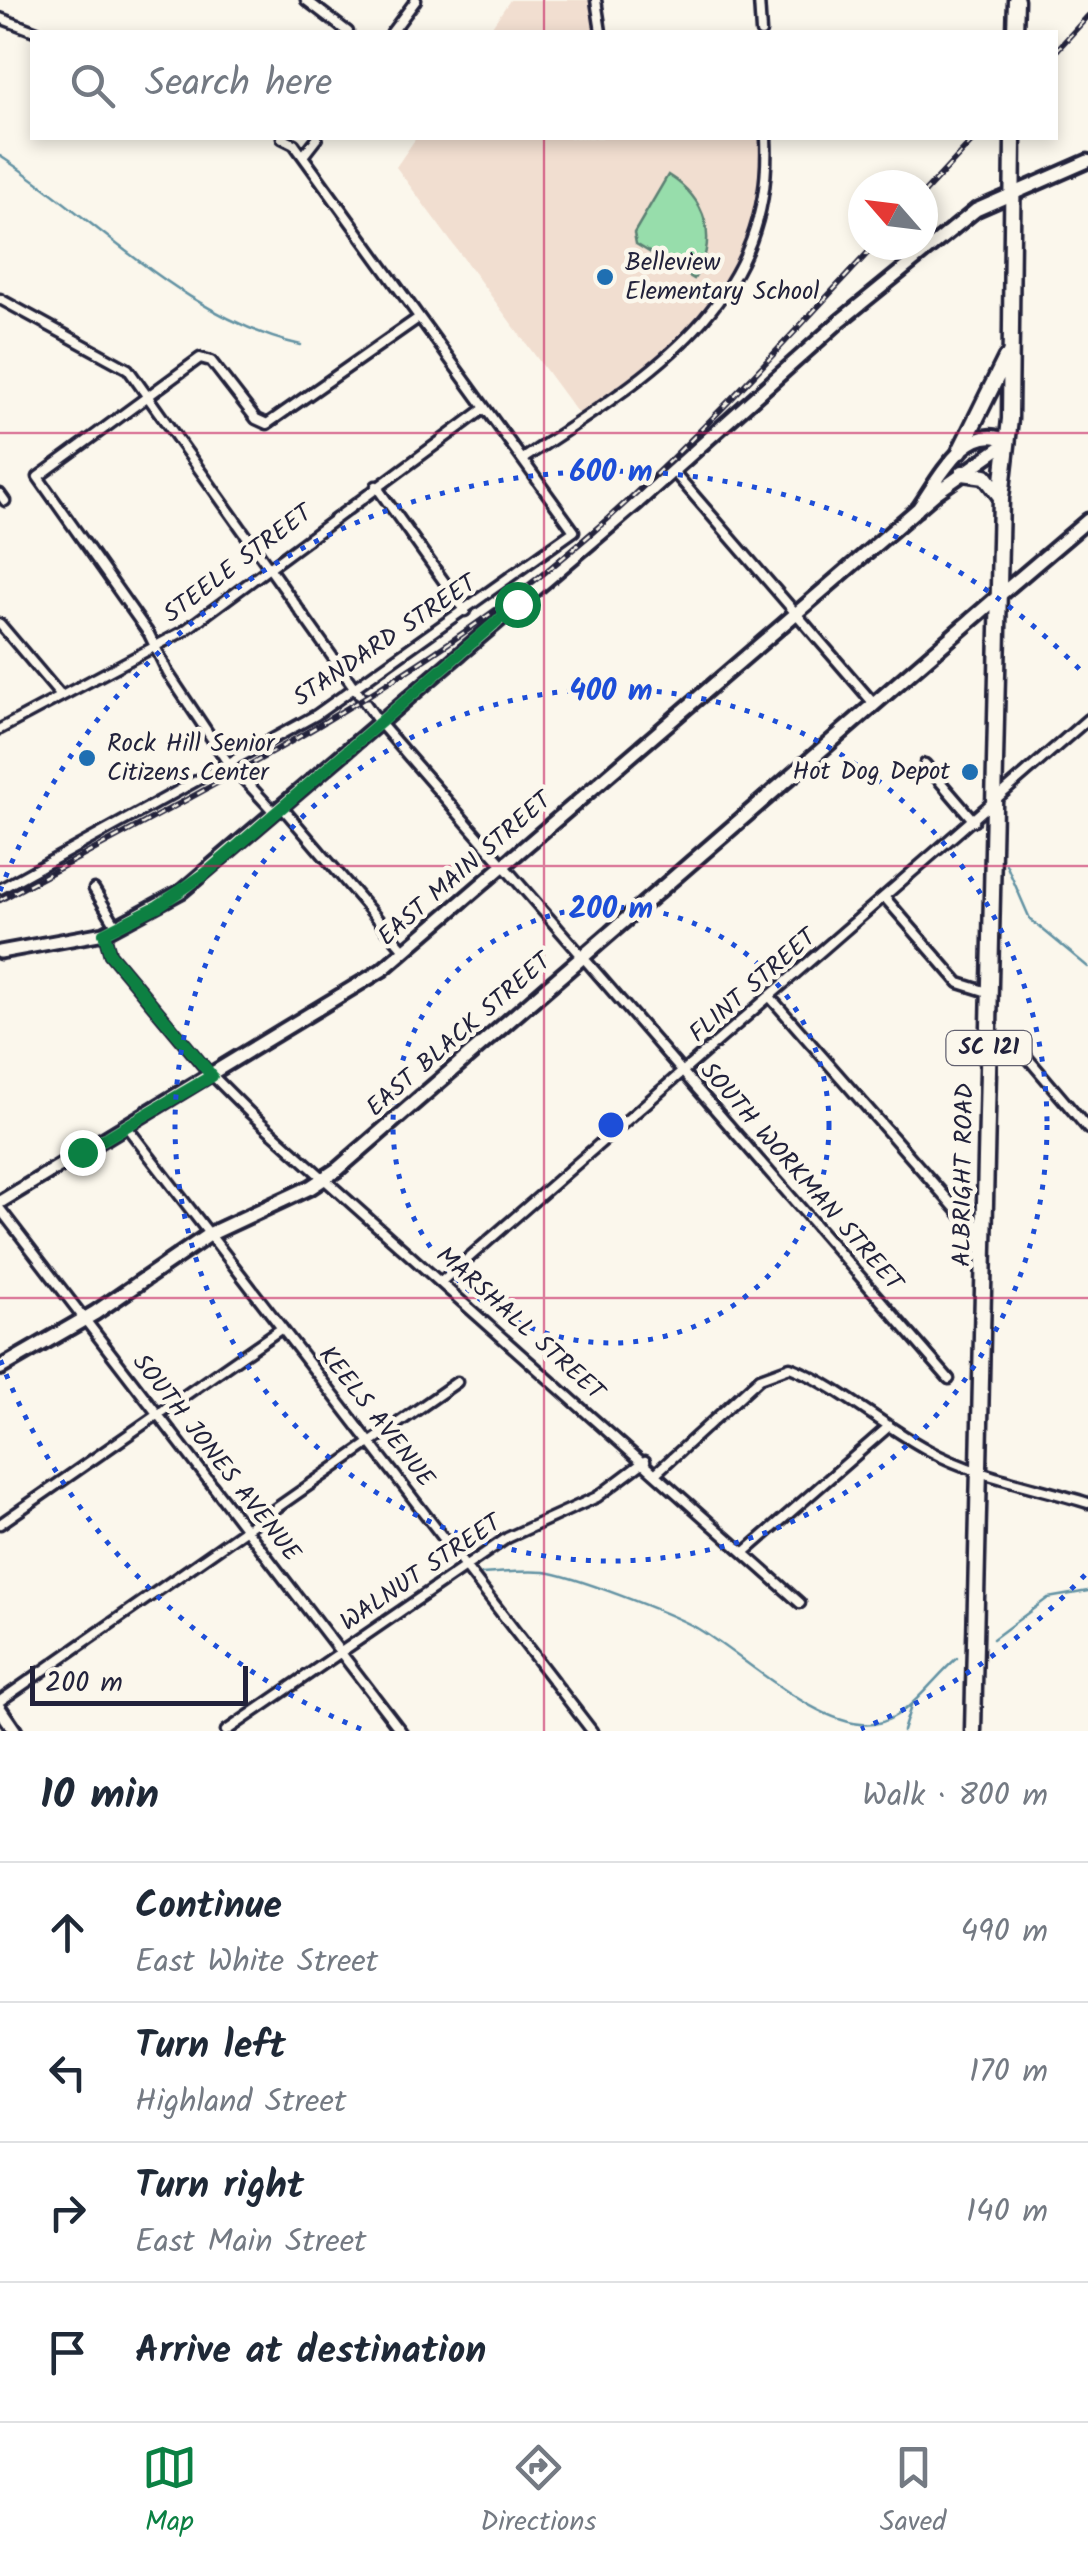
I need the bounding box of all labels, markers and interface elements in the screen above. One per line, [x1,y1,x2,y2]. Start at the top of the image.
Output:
search box [30,30,1058,140]
text: Search here [145,55,332,115]
icon: search [65,58,120,113]
north arrow [848,170,938,260]
place label: Belleview Elementary School [625,243,819,312]
marker: Belleview Elementary School [594,266,616,288]
text: 600 m [569,449,653,497]
street label: STEELE STREET [155,493,323,634]
street label: STANDARD STREET [285,563,487,718]
route start [495,582,541,628]
text: 400 m [569,668,653,716]
place label: Rock Hill Senior Citizens Center [107,724,276,793]
marker: Rock Hill Senior Citizens Center [76,747,98,769]
place label: Hot Dog Depot [793,752,950,792]
marker: Hot Dog Depot [959,761,981,783]
street label: EAST MAIN STREET [369,780,563,956]
text: 200 m [569,886,653,934]
street label: FLINT STREET [680,917,828,1053]
street label: EAST BLACK STREET [357,941,563,1127]
road number: SC 121 [946,1031,1032,1065]
street label: SOUTH WORKMAN STREET [690,1053,914,1303]
street label: ALBRIGHT ROAD [942,1083,986,1267]
centre of rings [593,1107,629,1143]
route end [60,1130,106,1176]
street label: MARSHALL STREET [426,1237,616,1413]
street label: KEELS AVENUE [308,1337,445,1498]
street label: SOUTH JONES AVENUE [122,1345,311,1572]
street label: WALNUT STREET [332,1503,512,1642]
scale bar [30,1661,248,1706]
text: 200 m [45,1661,123,1706]
text: 10 min [40,1763,159,1830]
text: Walk · 800 m [862,1771,1048,1822]
text: Continue [135,1877,282,1937]
icon: ahead [40,1905,95,1960]
text: 490 m [960,1907,1048,1958]
text: East White Street [135,1937,378,1988]
text: Turn left [135,2017,286,2077]
icon: left [40,2045,95,2100]
text: 170 m [969,2047,1048,2098]
text: Highland Street [135,2077,346,2128]
text: Turn right [135,2157,304,2217]
icon: right [40,2185,95,2240]
text: 140 m [966,2187,1048,2238]
text: East Main Street [135,2217,367,2268]
text: Arrive at destination [135,2322,486,2382]
icon: arrive [40,2325,95,2380]
tab: Map [142,2440,197,2545]
tab: Directions [480,2440,596,2545]
tab: Saved [880,2440,946,2545]

